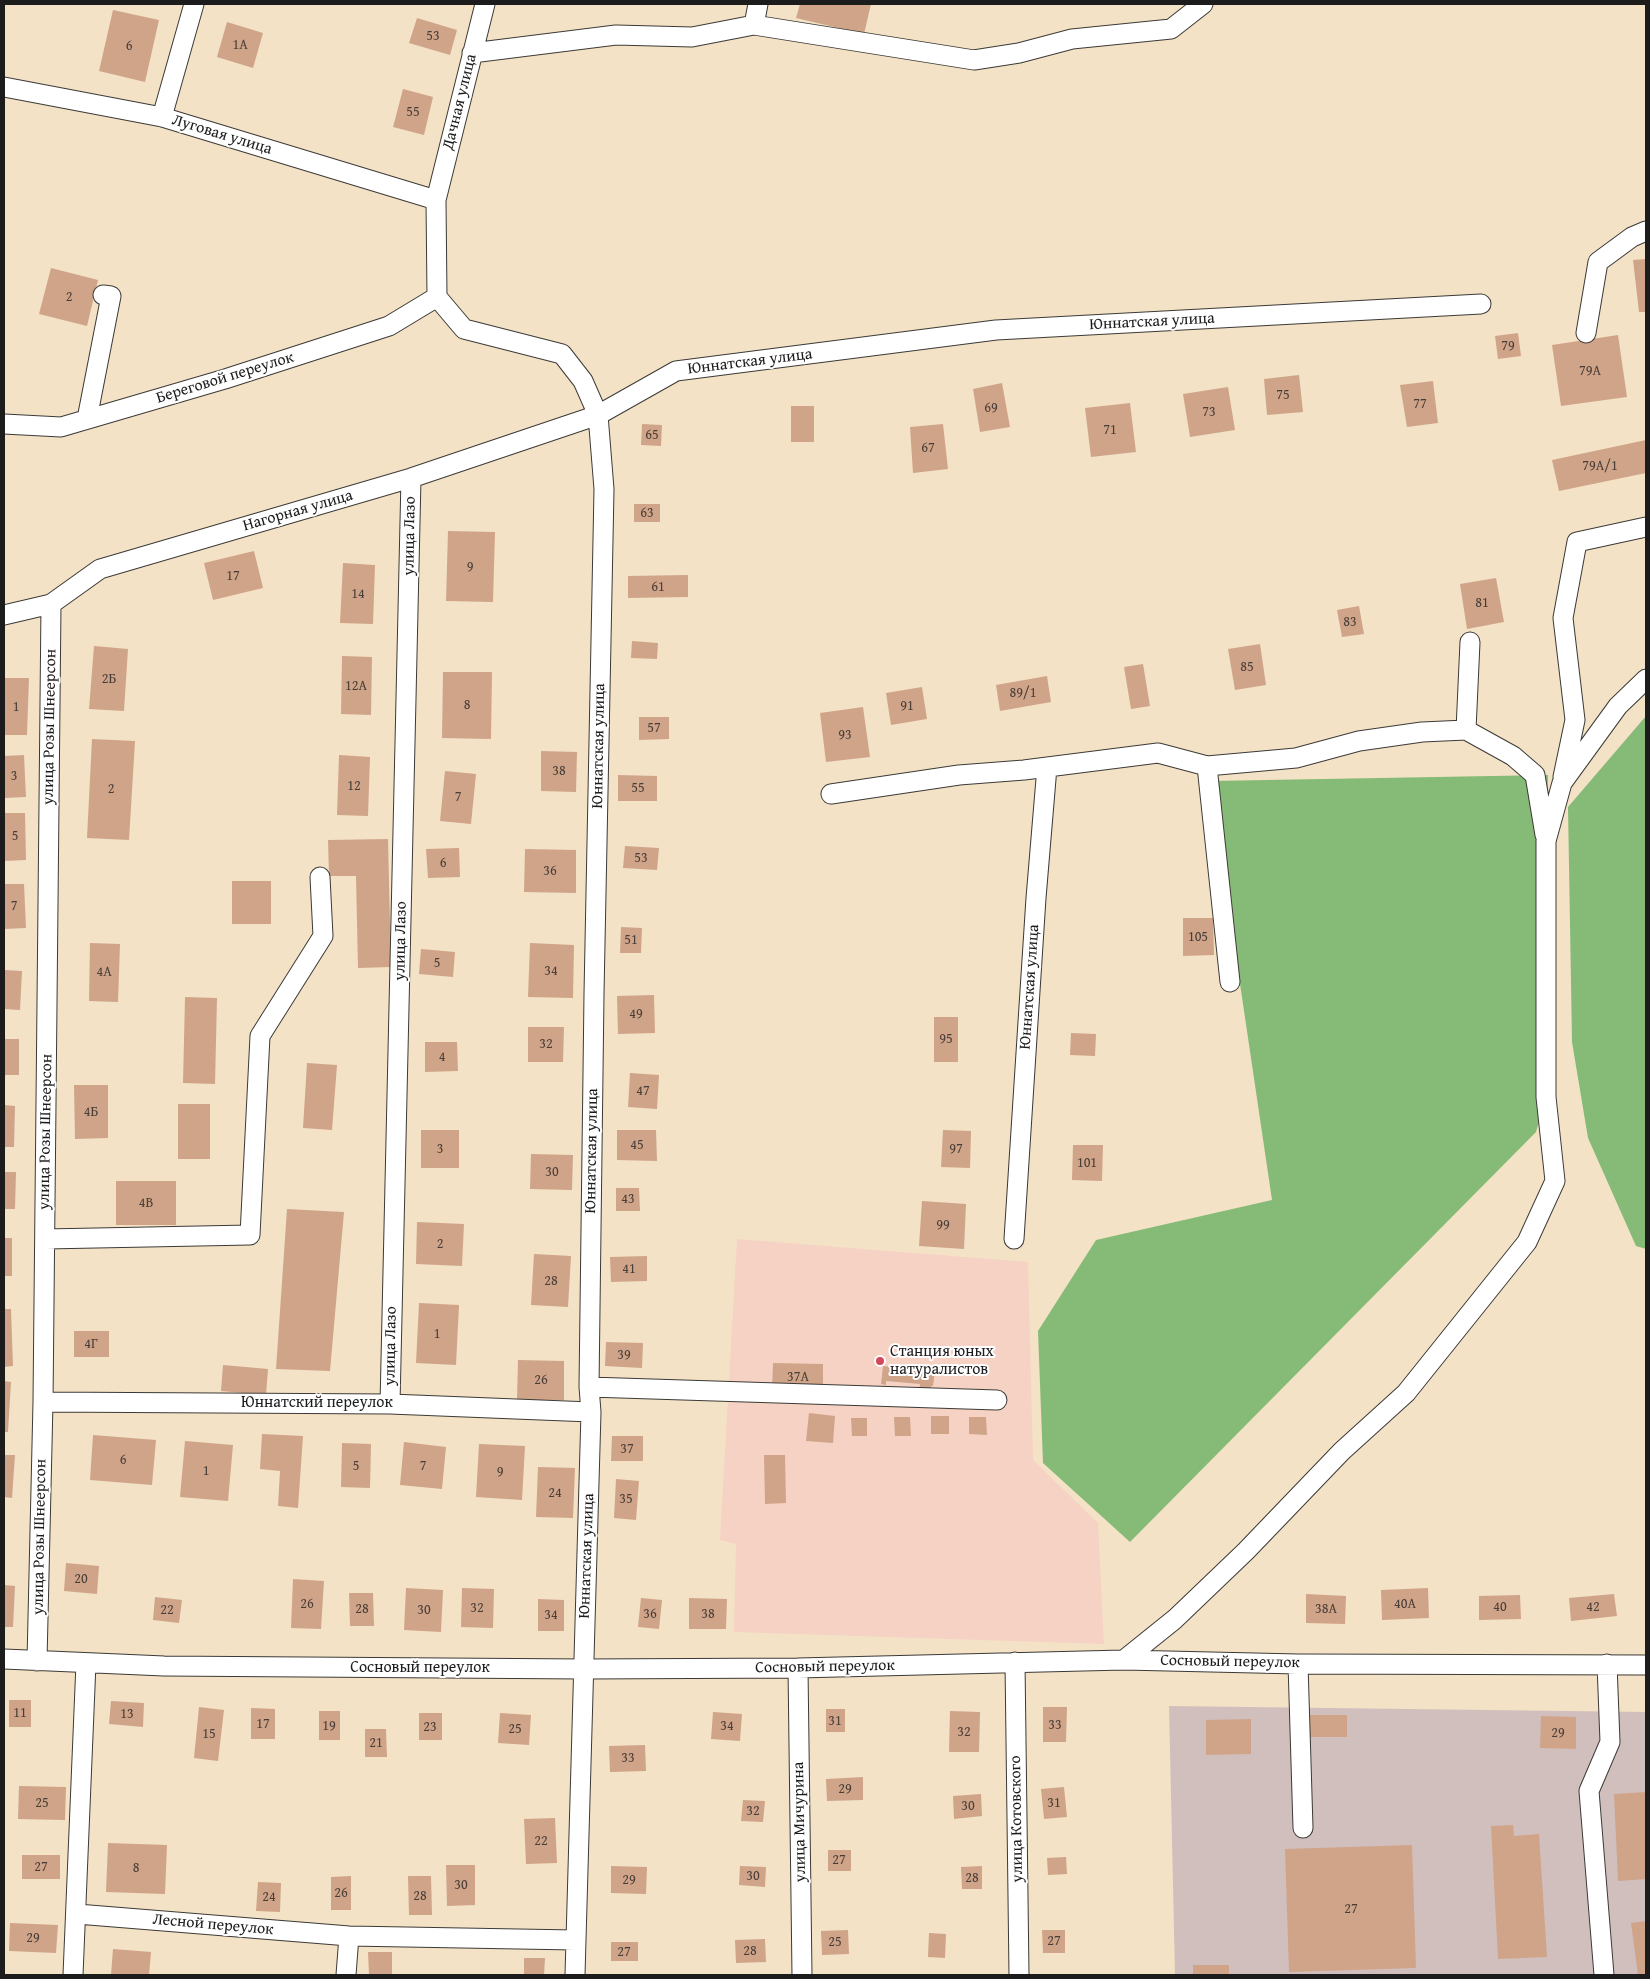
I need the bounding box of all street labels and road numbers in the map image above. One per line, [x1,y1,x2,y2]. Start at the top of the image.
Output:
street label: Дачная улица [439,52,481,152]
street label: Луговая улица [170,111,274,159]
street label: Юннатская улица [1089,309,1215,335]
street label: Юннатская улица [687,345,813,379]
street label: Береговой переулок [154,348,296,408]
street label: Нагорная улица [241,486,355,536]
street label: улица Лазо [400,496,420,576]
street label: улица Розы Шнеерсон [39,649,61,805]
street label: Юннатская улица [588,683,610,809]
street label: улица Лазо [391,901,411,981]
street label: Юннатская улица [1016,924,1044,1050]
street label: улица Розы Шнеерсон [35,1054,57,1210]
street label: Юннатская улица [581,1088,603,1214]
street label: улица Лазо [381,1306,401,1386]
street label: Юннатский переулок [241,1393,393,1413]
street label: улица Розы Шнеерсон [29,1459,51,1615]
street label: Юннатская улица [575,1493,599,1619]
street label: Сосновый переулок [1160,1651,1300,1673]
street label: Сосновый переулок [755,1656,895,1678]
street label: Сосновый переулок [350,1658,490,1678]
street label: улица Котовского [1006,1755,1028,1883]
street label: улица Мичурина [789,1762,811,1882]
street label: Лесной переулок [152,1910,274,1940]

